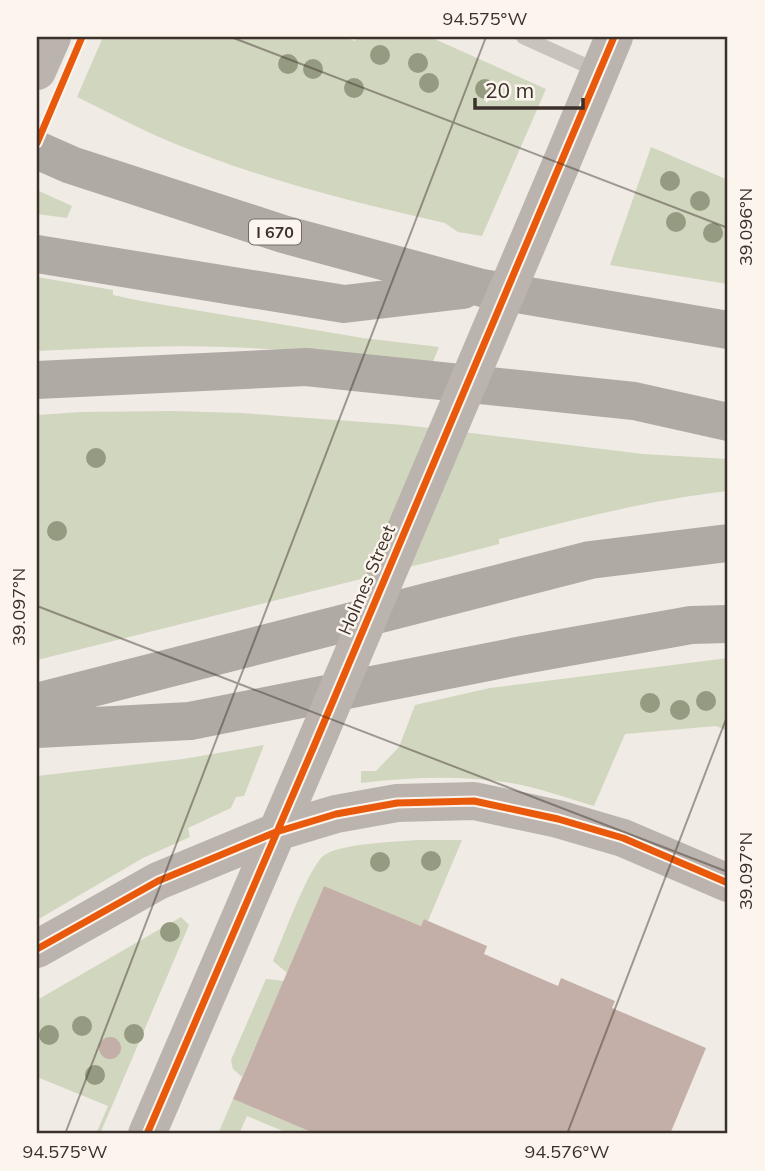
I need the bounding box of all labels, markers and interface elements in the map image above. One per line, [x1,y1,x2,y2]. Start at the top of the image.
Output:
text: 94.575°W [442,7,528,30]
scale bar [475,66,583,110]
text: 20 m [485,77,534,103]
text: 39.096°N [734,188,757,266]
road number: I 670 [249,220,301,244]
street label: Holmes Street [333,521,400,638]
text: 39.097°N [7,568,30,646]
text: 39.097°N [734,832,757,910]
text: 94.575°W [22,1140,108,1163]
text: 94.576°W [524,1140,610,1163]

